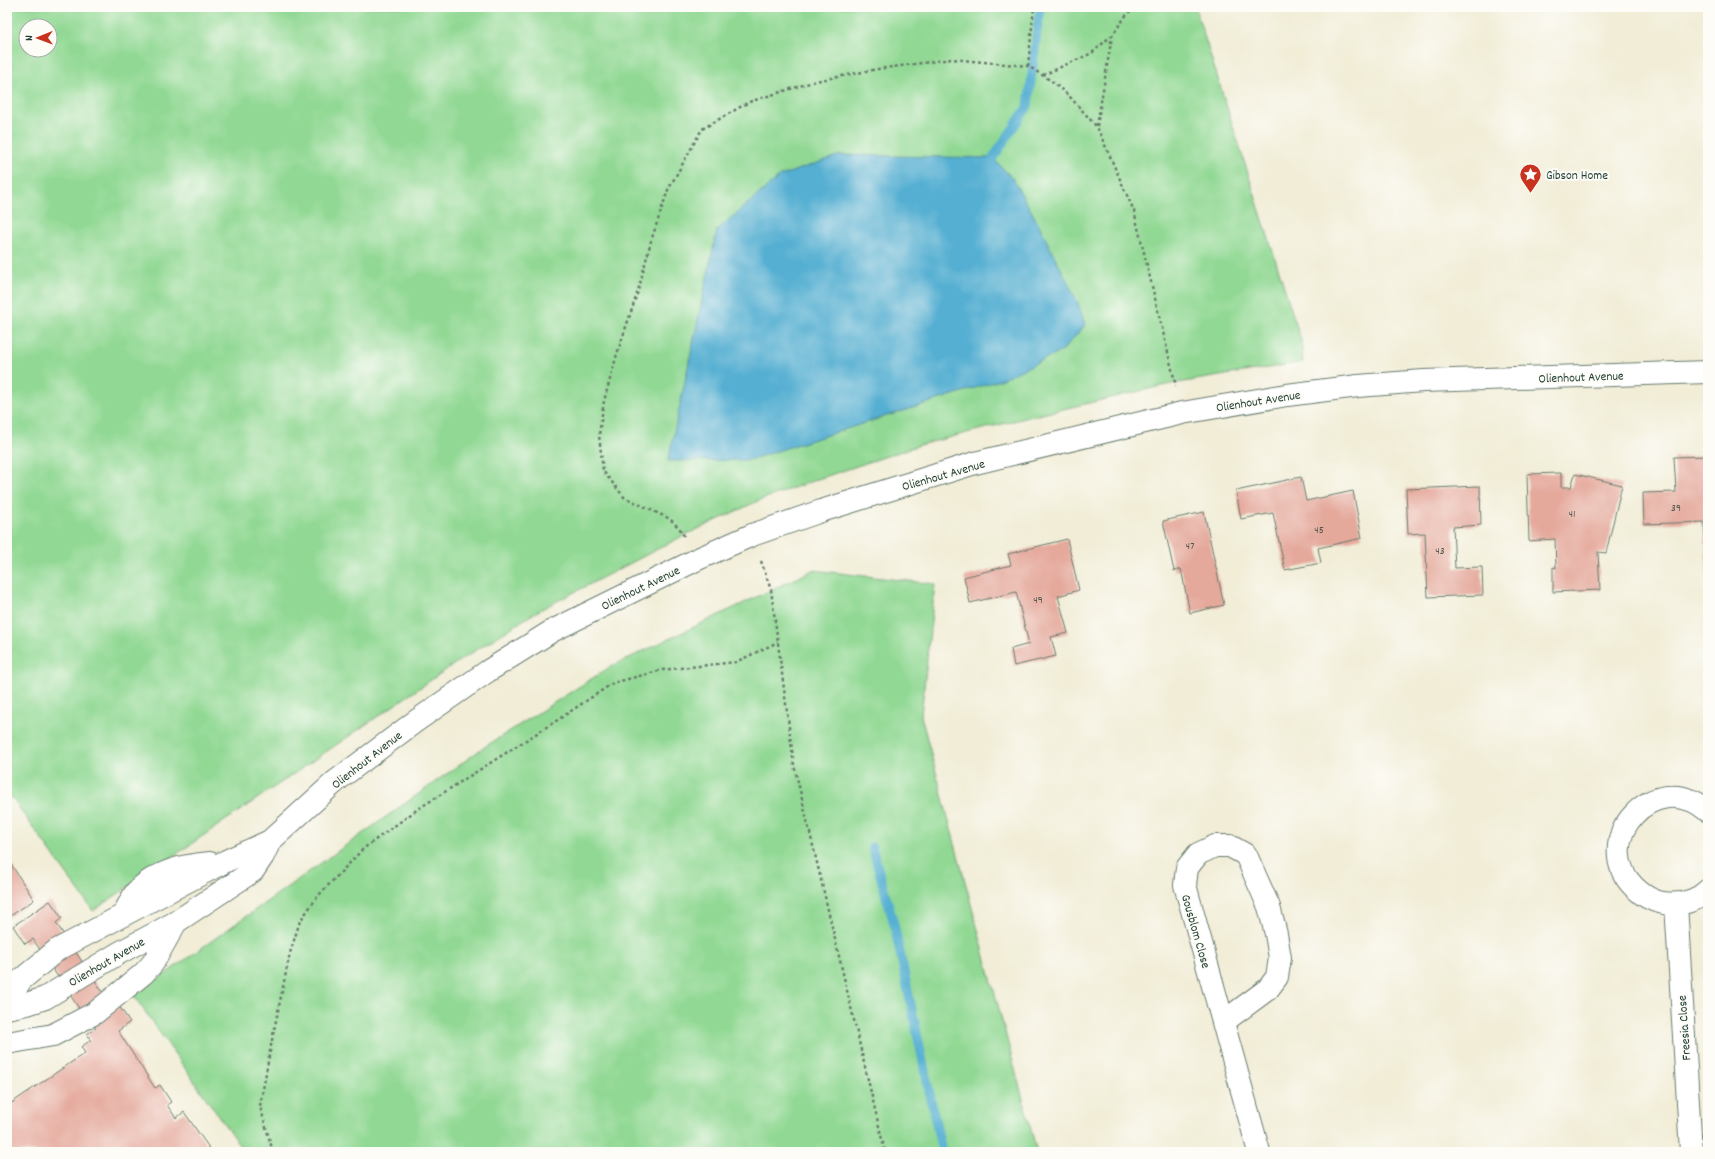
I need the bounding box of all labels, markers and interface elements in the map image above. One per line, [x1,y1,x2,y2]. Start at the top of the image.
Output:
north arrow [18,18,58,58]
text: N [22,35,38,41]
place icon: Gibson Home [1517,161,1543,194]
place label: Gibson Home [1546,167,1608,186]
street label: Olienhout Avenue [1538,368,1624,389]
street label: Olienhout Avenue [1215,386,1302,419]
street label: Olienhout Avenue [900,455,988,497]
house number: 39 [1671,501,1681,517]
house number: 41 [1569,507,1575,523]
house number: 45 [1314,523,1324,539]
house number: 47 [1186,539,1194,555]
house number: 43 [1435,544,1445,560]
street label: Olienhout Avenue [599,562,684,616]
house number: 49 [1033,593,1043,609]
street label: Olienhout Avenue [328,727,407,795]
street label: Gousblom Close [1175,892,1214,971]
street label: Olienhout Avenue [66,933,149,993]
street label: Freesia Close [1674,994,1697,1061]

